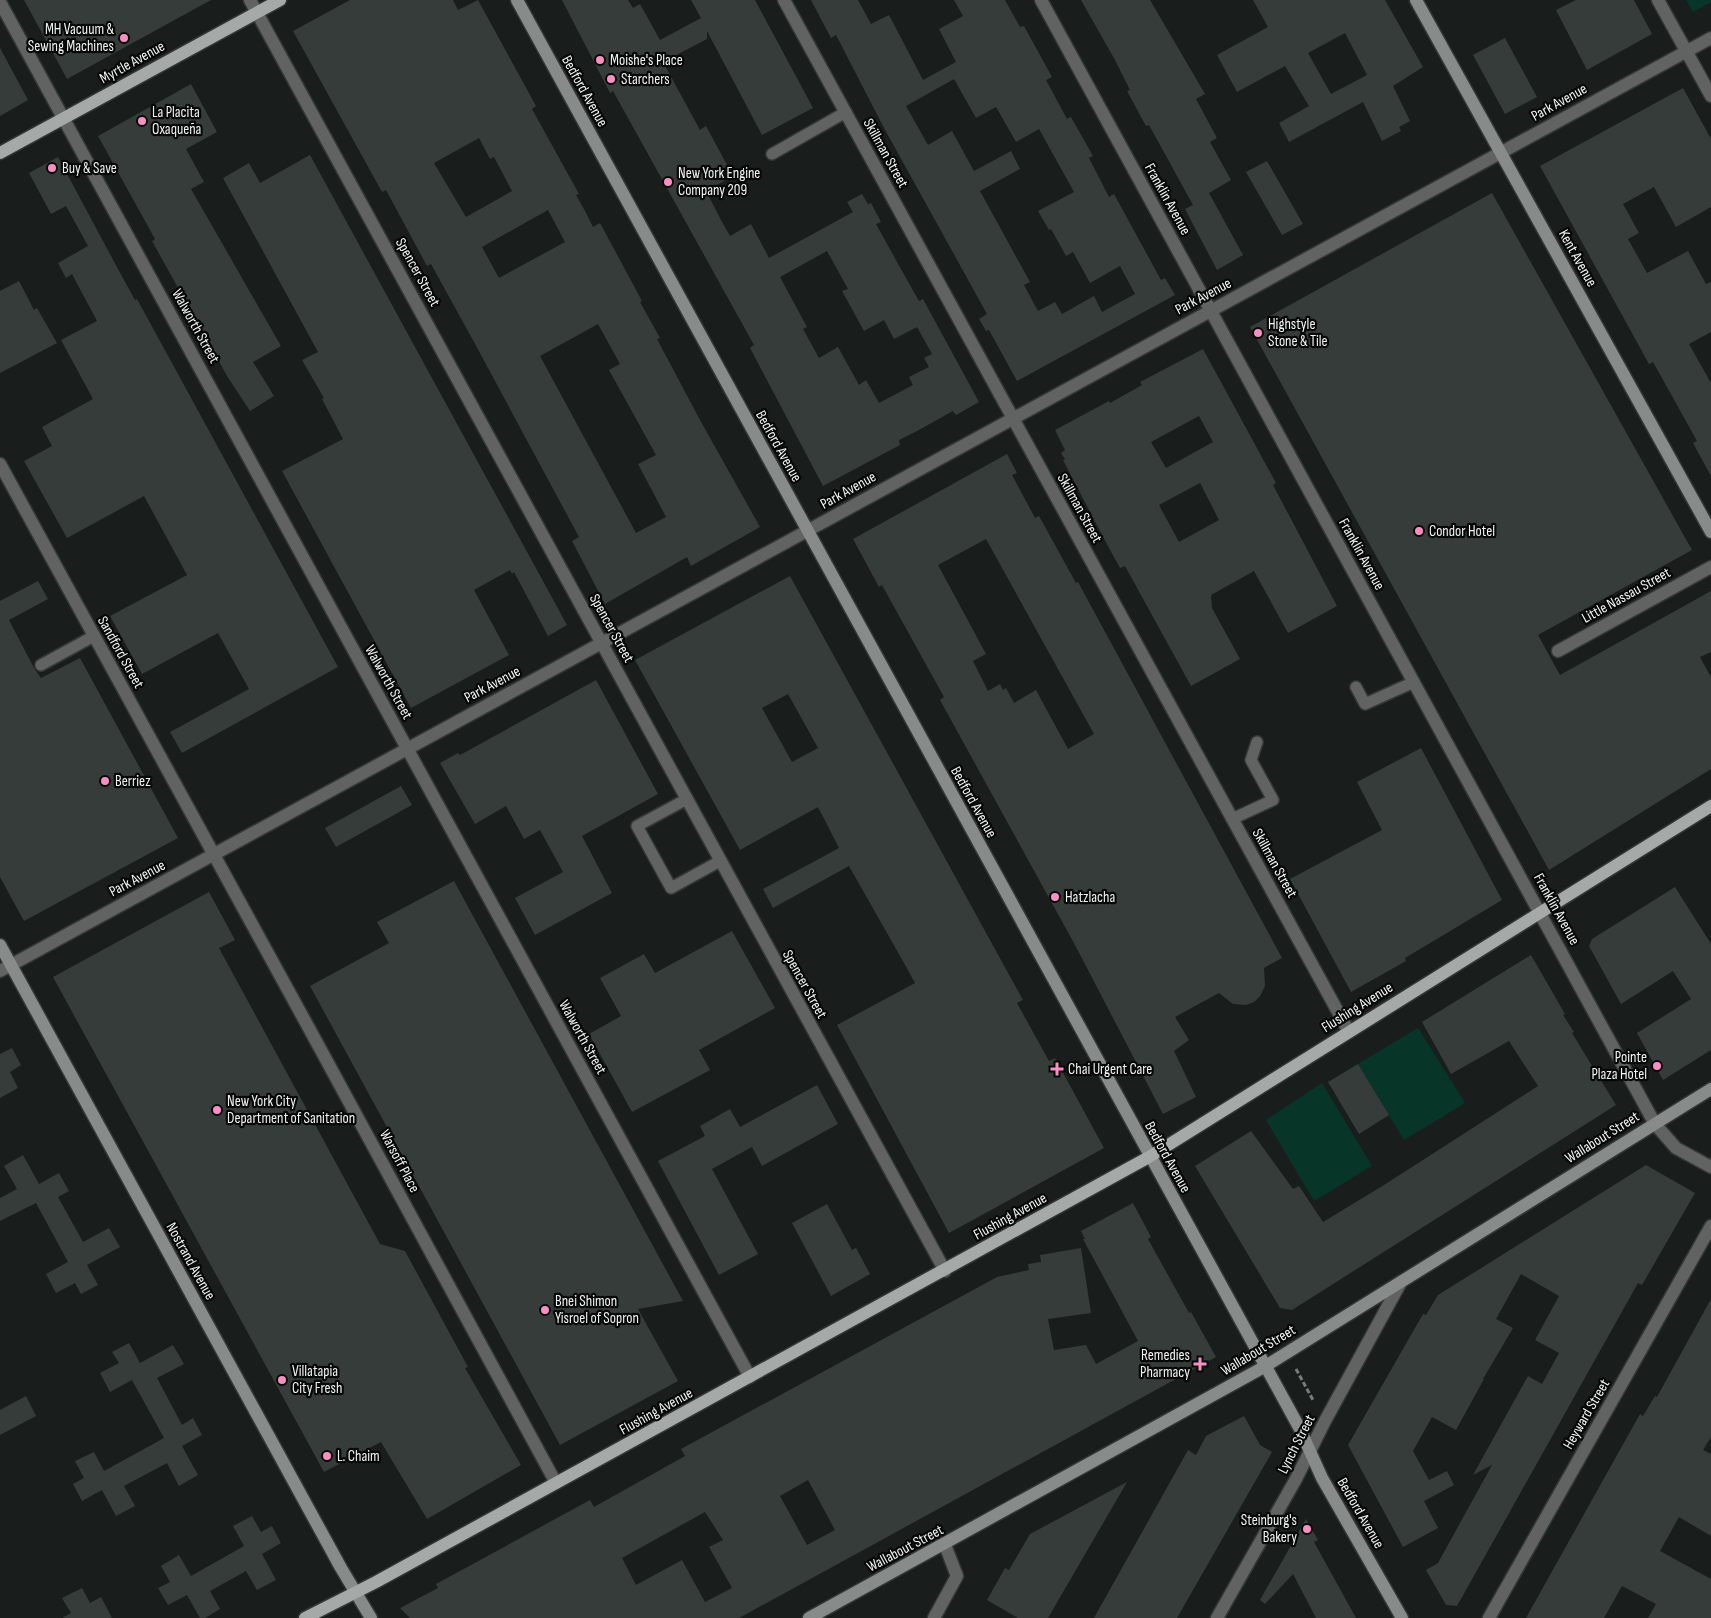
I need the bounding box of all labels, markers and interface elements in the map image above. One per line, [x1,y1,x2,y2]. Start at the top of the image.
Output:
place label: MH Vacuum & Sewing Machines [28,20,114,56]
marker: MH Vacuum & Sewing Machines [118,32,130,44]
street label: Myrtle Avenue [96,37,168,88]
place label: Moishe's Place [610,51,683,70]
street label: Bedford Avenue [557,52,612,130]
marker: Moishe's Place [594,54,606,66]
place label: Starchers [621,70,670,89]
marker: Starchers [605,73,617,85]
street label: Park Avenue [1528,79,1591,126]
place label: La Placita Oxaqueña [152,103,202,139]
marker: La Placita Oxaqueña [136,115,148,127]
street label: Skillman Street [859,115,913,192]
place label: Buy & Save [62,159,117,178]
street label: Franklin Avenue [1140,160,1195,238]
marker: Buy & Save [46,162,58,174]
place label: New York Engine Company 209 [678,164,760,200]
marker: New York Engine Company 209 [662,176,674,188]
street label: Kent Avenue [1554,226,1601,290]
street label: Spencer Street [391,235,444,310]
street label: Park Avenue [1172,274,1235,319]
street label: Walworth Street [167,286,224,367]
place label: Highstyle Stone & Tile [1268,315,1328,351]
marker: Highstyle Stone & Tile [1252,327,1264,339]
street label: Bedford Avenue [751,407,806,485]
street label: Park Avenue [817,467,880,514]
street label: Skillman Street [1053,470,1107,547]
street label: Franklin Avenue [1334,515,1389,593]
place label: Condor Hotel [1429,522,1495,541]
marker: Condor Hotel [1413,525,1425,537]
street label: Little Nassau Street [1578,563,1674,628]
street label: Spencer Street [585,591,638,666]
street label: Sandford Street [93,613,148,692]
street label: Walworth Street [360,642,417,723]
street label: Park Avenue [461,662,524,707]
street label: Bedford Avenue [946,763,1001,841]
place label: Berriez [115,772,151,791]
marker: Berriez [99,775,111,787]
street label: Skillman Street [1248,825,1302,902]
street label: Park Avenue [106,856,169,901]
street label: Franklin Avenue [1529,870,1584,948]
place label: Hatzlacha [1065,888,1115,907]
marker: Hatzlacha [1049,891,1061,903]
street label: Spencer Street [778,947,831,1022]
street label: Flushing Avenue [1318,978,1397,1037]
street label: Walworth Street [554,997,611,1078]
place label: Pointe Plaza Hotel [1591,1048,1647,1084]
place label: Chai Urgent Care [1068,1060,1152,1079]
marker: Pointe Plaza Hotel [1651,1060,1663,1072]
marker: Chai Urgent Care [1050,1062,1064,1076]
place label: New York City Department of Sanitation [227,1092,355,1128]
marker: New York City Department of Sanitation [211,1104,223,1116]
street label: Wallabout Street [1562,1107,1643,1168]
street label: Bedford Avenue [1140,1118,1195,1196]
street label: Warsoff Place [375,1126,424,1196]
street label: Flushing Avenue [970,1189,1050,1244]
street label: Nostrand Avenue [162,1219,220,1303]
place label: Bnei Shimon Yisroel of Sopron [555,1292,639,1328]
marker: Bnei Shimon Yisroel of Sopron [539,1304,551,1316]
street label: Wallabout Street [1217,1320,1299,1380]
place label: Remedies Pharmacy [1140,1346,1190,1382]
marker: Remedies Pharmacy [1194,1358,1206,1370]
place label: Villatapia City Fresh [292,1362,342,1398]
marker: Villatapia City Fresh [276,1374,288,1386]
street label: Heyward Street [1559,1375,1614,1453]
street label: Flushing Avenue [616,1384,696,1439]
street label: Lynch Street [1273,1411,1320,1477]
place label: L. Chaim [337,1447,380,1466]
marker: L. Chaim [321,1450,333,1462]
street label: Bedford Avenue [1333,1474,1388,1552]
place label: Steinburg's Bakery [1241,1511,1297,1547]
street label: Wallabout Street [864,1520,947,1577]
marker: Steinburg's Bakery [1301,1523,1313,1535]

